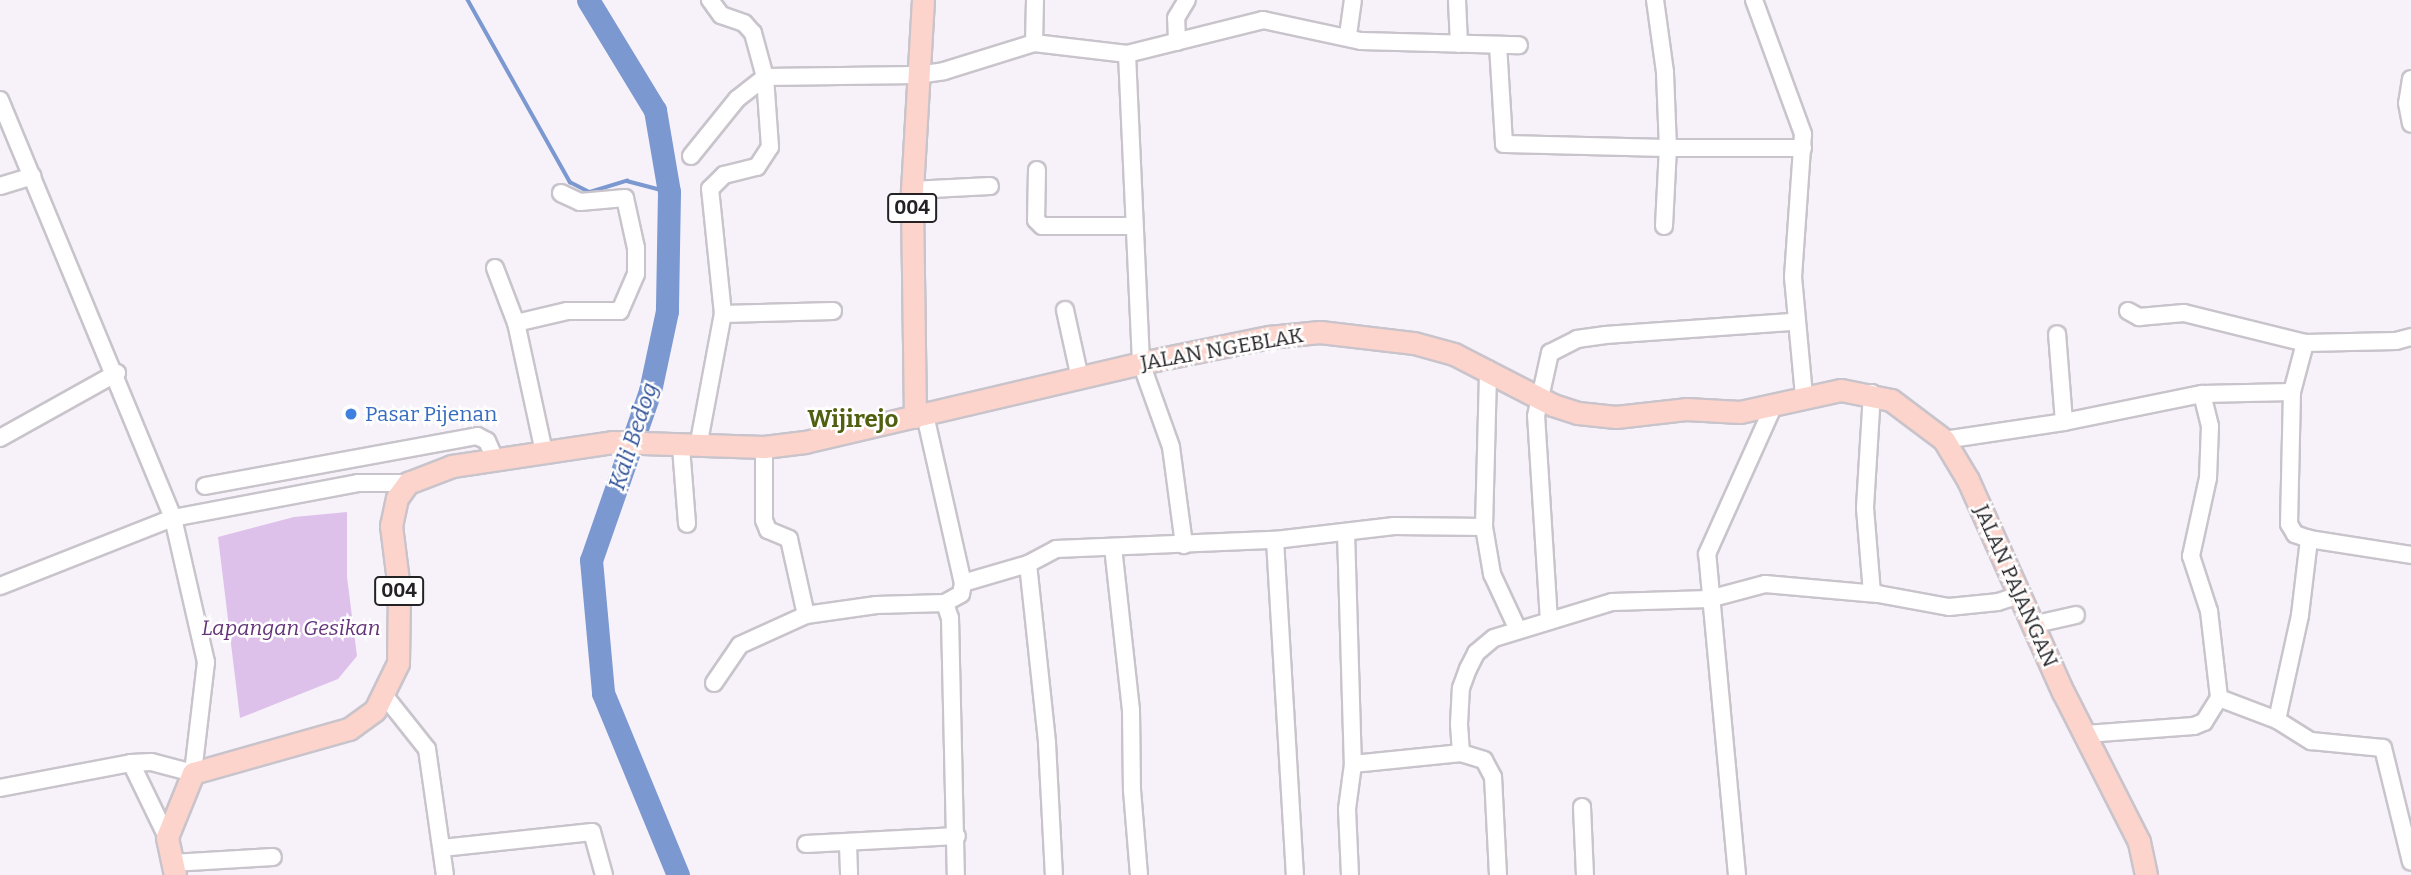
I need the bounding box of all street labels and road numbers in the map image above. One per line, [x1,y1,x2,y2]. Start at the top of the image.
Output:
road number: 004 [886,192,938,224]
street label: JALAN NGEBLAK [1139,322,1305,376]
street label: JALAN PAJANGAN [1969,501,2063,671]
road number: 004 [373,576,425,606]

